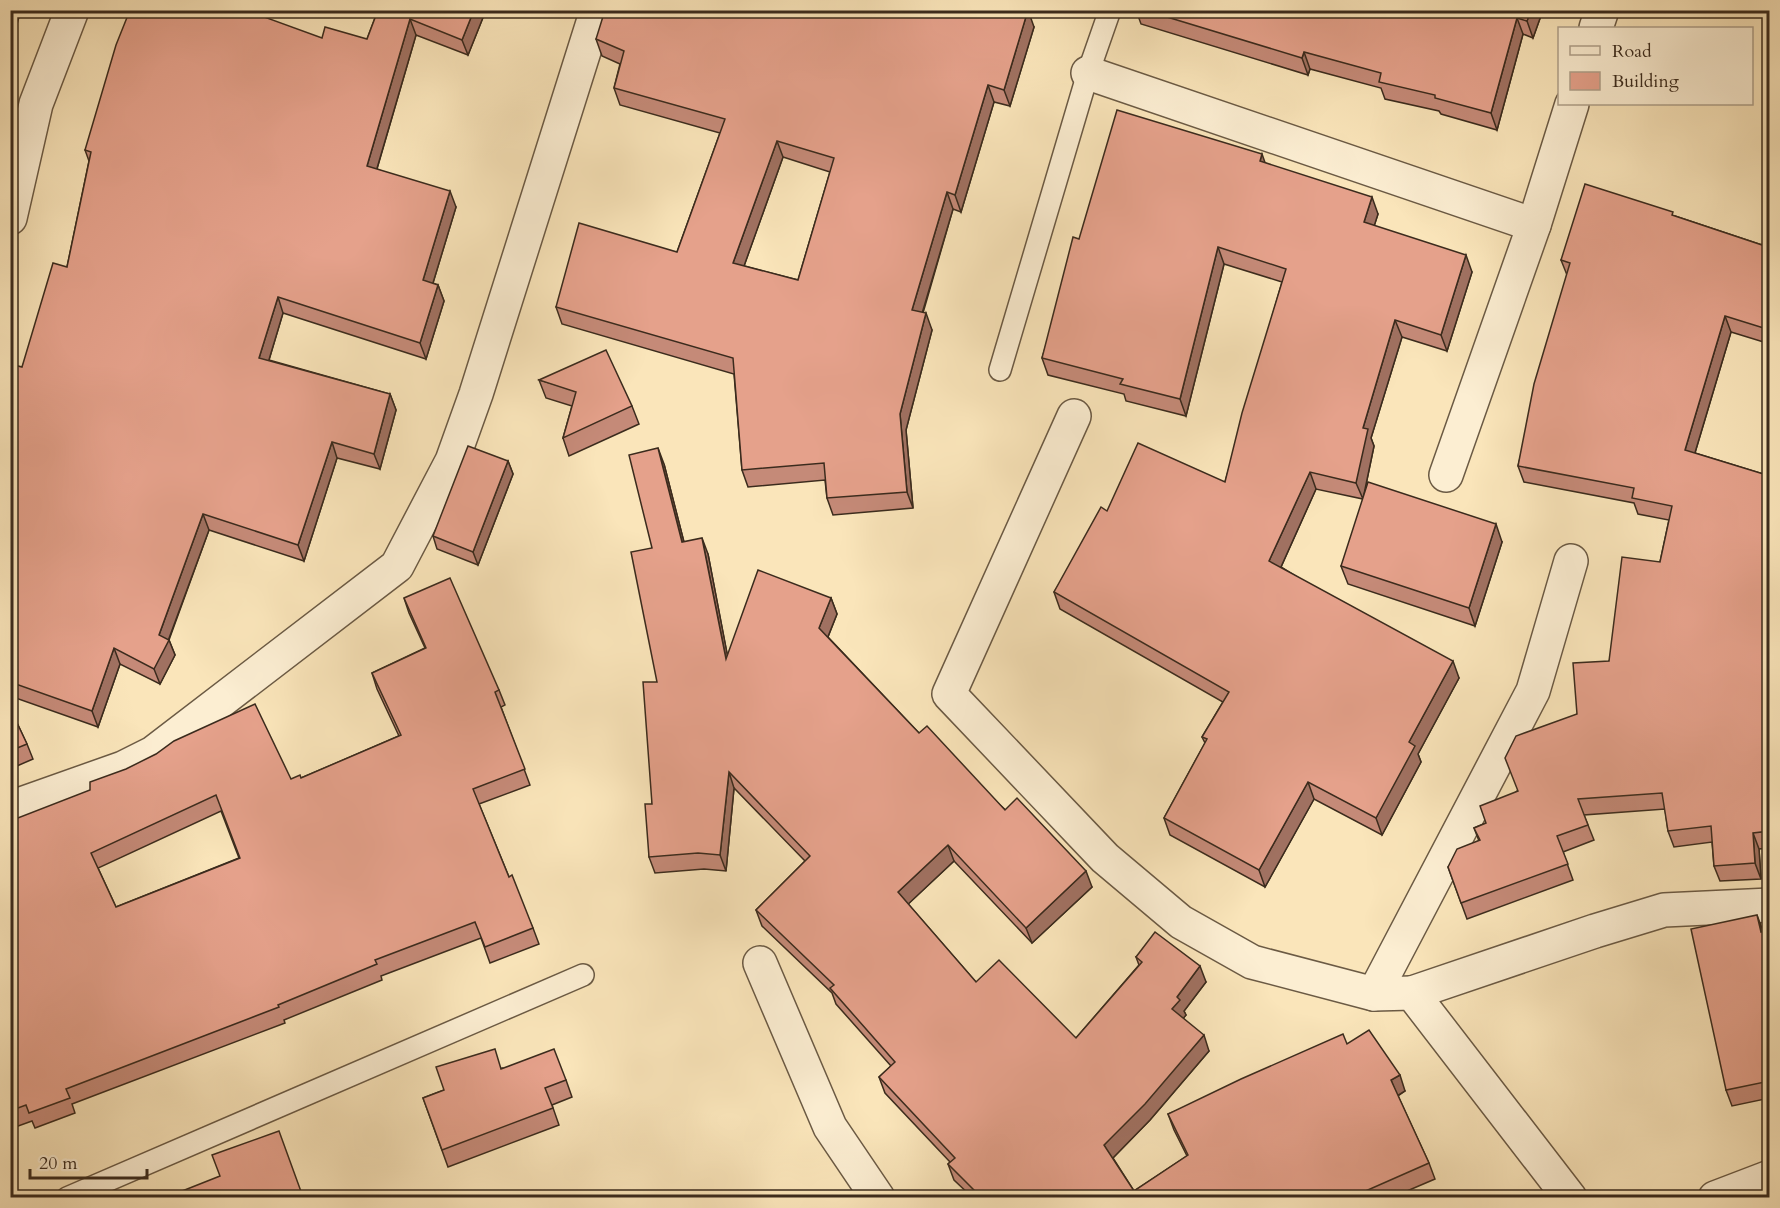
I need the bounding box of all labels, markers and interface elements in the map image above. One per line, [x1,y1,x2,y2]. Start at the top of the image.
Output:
legend [1558,27,1753,105]
text: Road [1612,39,1652,64]
text: Building [1612,69,1680,94]
scale bar [30,1142,147,1180]
text: 20 m [39,1151,78,1176]

